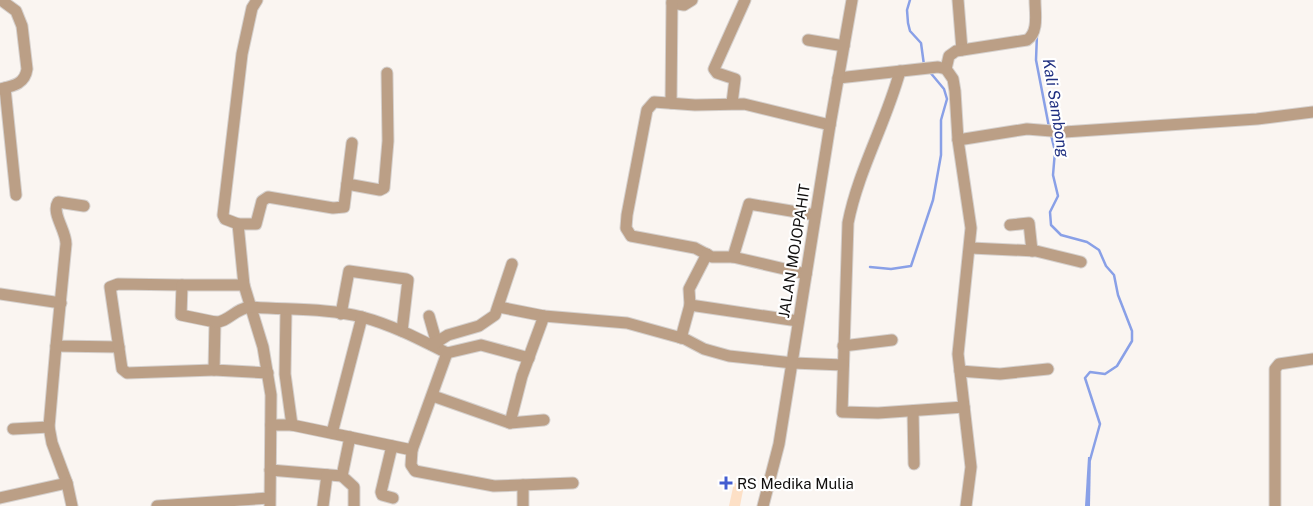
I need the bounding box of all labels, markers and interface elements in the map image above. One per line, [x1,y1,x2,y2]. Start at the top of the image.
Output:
water label: Kali Sambong [1039,57,1073,159]
street label: JALAN MOJOPAHIT [775,183,813,319]
place label: RS Medika Mulia [737,475,854,492]
marker: RS Medika Mulia [719,476,733,490]

